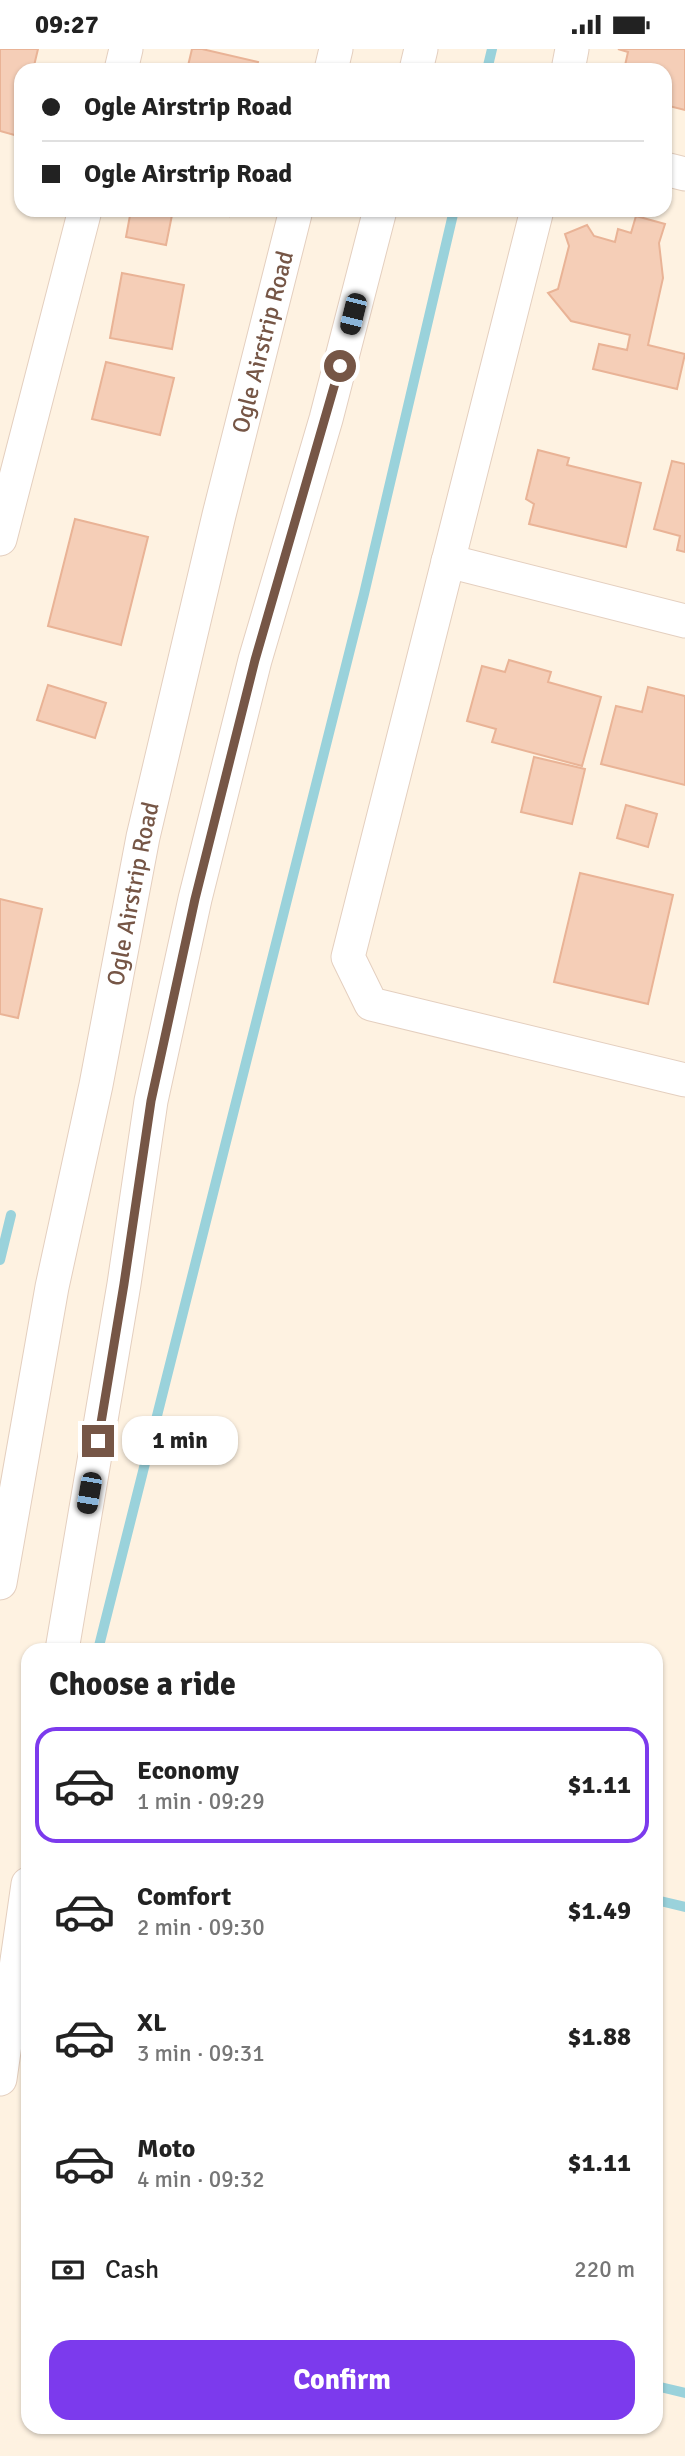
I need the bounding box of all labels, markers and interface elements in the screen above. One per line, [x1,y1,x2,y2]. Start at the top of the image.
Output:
text: 09:27 [35,9,99,41]
text: Ogle Airstrip Road [84,91,292,123]
text: Ogle Airstrip Road [84,158,292,190]
street label: Ogle Airstrip Road [225,248,300,436]
car [338,291,369,337]
route start [324,350,356,382]
street label: Ogle Airstrip Road [100,799,166,988]
callout: 1 min [122,1417,238,1465]
route end [82,1425,114,1457]
text: 1 min [152,1426,208,1455]
car [76,1470,103,1516]
text: Choose a ride [49,1665,236,1704]
icon: car [53,1754,116,1817]
text: Economy [137,1755,239,1787]
text: $1.11 [567,1769,631,1801]
text: 1 min · 09:29 [137,1787,265,1816]
icon: car [53,1880,116,1943]
text: Comfort [137,1881,231,1913]
text: $1.49 [567,1895,631,1927]
text: 2 min · 09:30 [137,1913,265,1942]
icon: car [53,2006,116,2069]
text: XL [137,2007,167,2039]
text: $1.88 [567,2021,631,2053]
text: 3 min · 09:31 [137,2039,265,2068]
icon: car [53,2132,116,2195]
text: Moto [137,2133,195,2165]
text: $1.11 [567,2147,631,2179]
text: 4 min · 09:32 [137,2165,265,2194]
icon: cash [49,2251,87,2289]
text: Cash [105,2254,159,2286]
text: 220 m [574,2255,635,2284]
button: Confirm [49,2340,635,2420]

